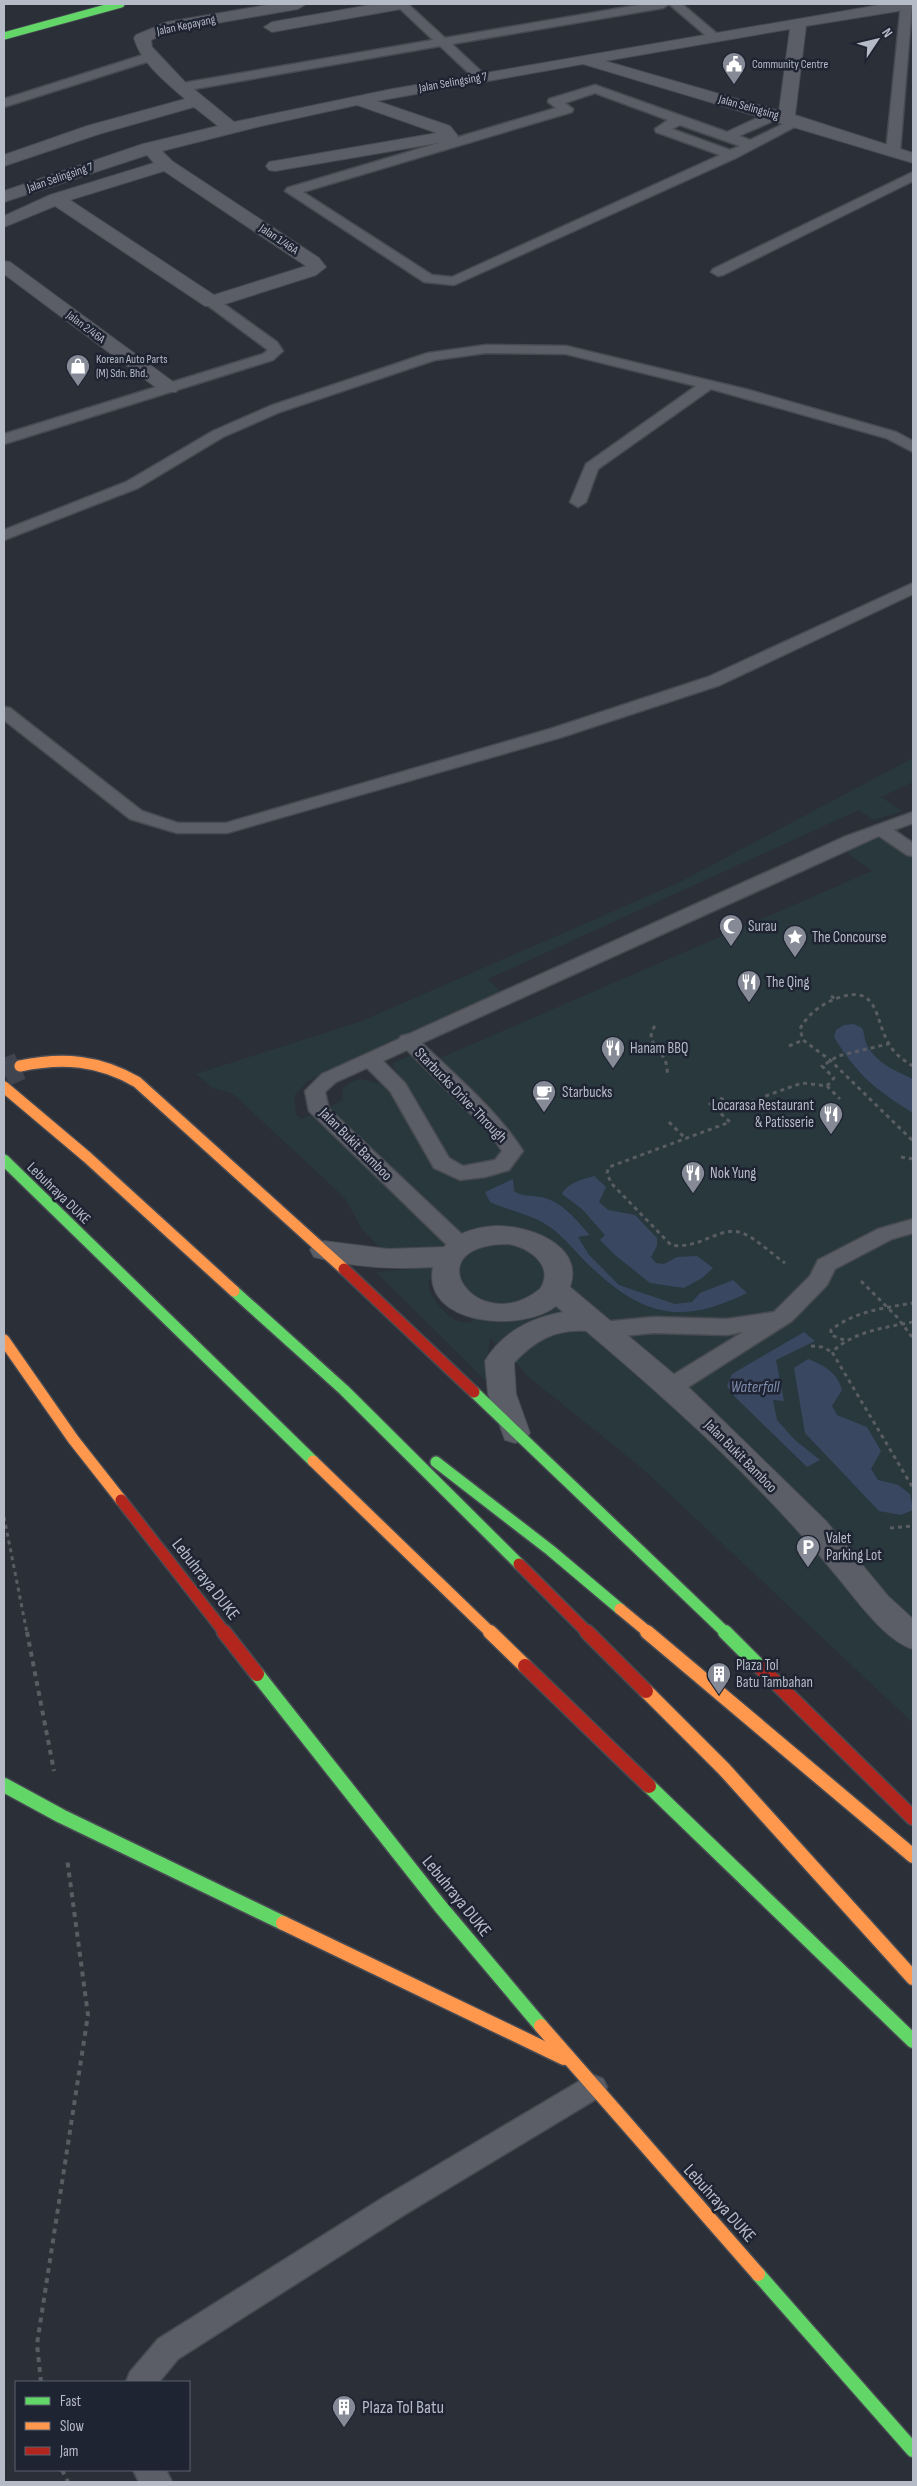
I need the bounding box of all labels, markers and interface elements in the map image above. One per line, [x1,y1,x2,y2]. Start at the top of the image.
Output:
street label: Jalan Kepayang [154,12,217,39]
north arrow [852,15,902,65]
text: N [878,25,896,41]
public building icon: Community Centre [721,51,747,85]
place label: Community Centre [752,57,828,72]
street label: Jalan Selingsing 7 [417,69,488,96]
street label: Jalan Selingsing [716,91,781,123]
street label: Jalan Selingsing 7 [24,159,95,196]
street label: Jalan 1/46A [256,220,302,258]
street label: Jalan 2/46A [63,307,109,347]
place label: Korean Auto Parts (M) Sdn. Bhd. [96,352,168,381]
shop icon: Korean Auto Parts (M) Sdn. Bhd. [65,353,91,387]
mosque icon: Surau [718,913,744,947]
place label: Surau [748,917,777,936]
place icon: The Concourse [782,924,808,958]
place label: The Concourse [812,928,887,947]
restaurant icon: The Qing [736,969,762,1003]
place label: The Qing [766,973,809,992]
restaurant icon: Hanam BBQ [600,1035,626,1069]
place label: Hanam BBQ [630,1039,688,1058]
street label: Starbucks Drive-Through [410,1044,511,1147]
cafe icon: Starbucks [531,1079,557,1113]
place label: Starbucks [562,1083,612,1102]
place label: Locarasa Restaurant & Patisserie [712,1096,814,1132]
restaurant icon: Locarasa Restaurant & Patisserie [818,1101,844,1135]
street label: Jalan Bukit Bamboo [314,1103,396,1185]
street label: Lebuhraya DUKE [23,1158,95,1229]
restaurant icon: Nok Yung [680,1160,706,1194]
place label: Nok Yung [710,1164,756,1183]
water label: Waterfall [731,1378,780,1397]
street label: Jalan Bukit Bamboo [699,1415,781,1497]
place label: Valet Parking Lot [826,1529,882,1565]
street label: Lebuhraya DUKE [167,1534,244,1624]
parking icon: Valet Parking Lot [795,1534,821,1568]
place label: Plaza Tol Batu Tambahan [736,1656,813,1692]
building icon: Plaza Tol Batu Tambahan [706,1661,732,1695]
street label: Lebuhraya DUKE [418,1852,496,1941]
street label: Lebuhraya DUKE [679,2160,760,2247]
legend [15,2381,190,2471]
text: Fast [60,2392,82,2411]
building icon: Plaza Tol Batu [331,2394,357,2428]
place label: Plaza Tol Batu [362,2397,444,2418]
text: Slow [60,2417,84,2436]
text: Jam [59,2442,78,2461]

